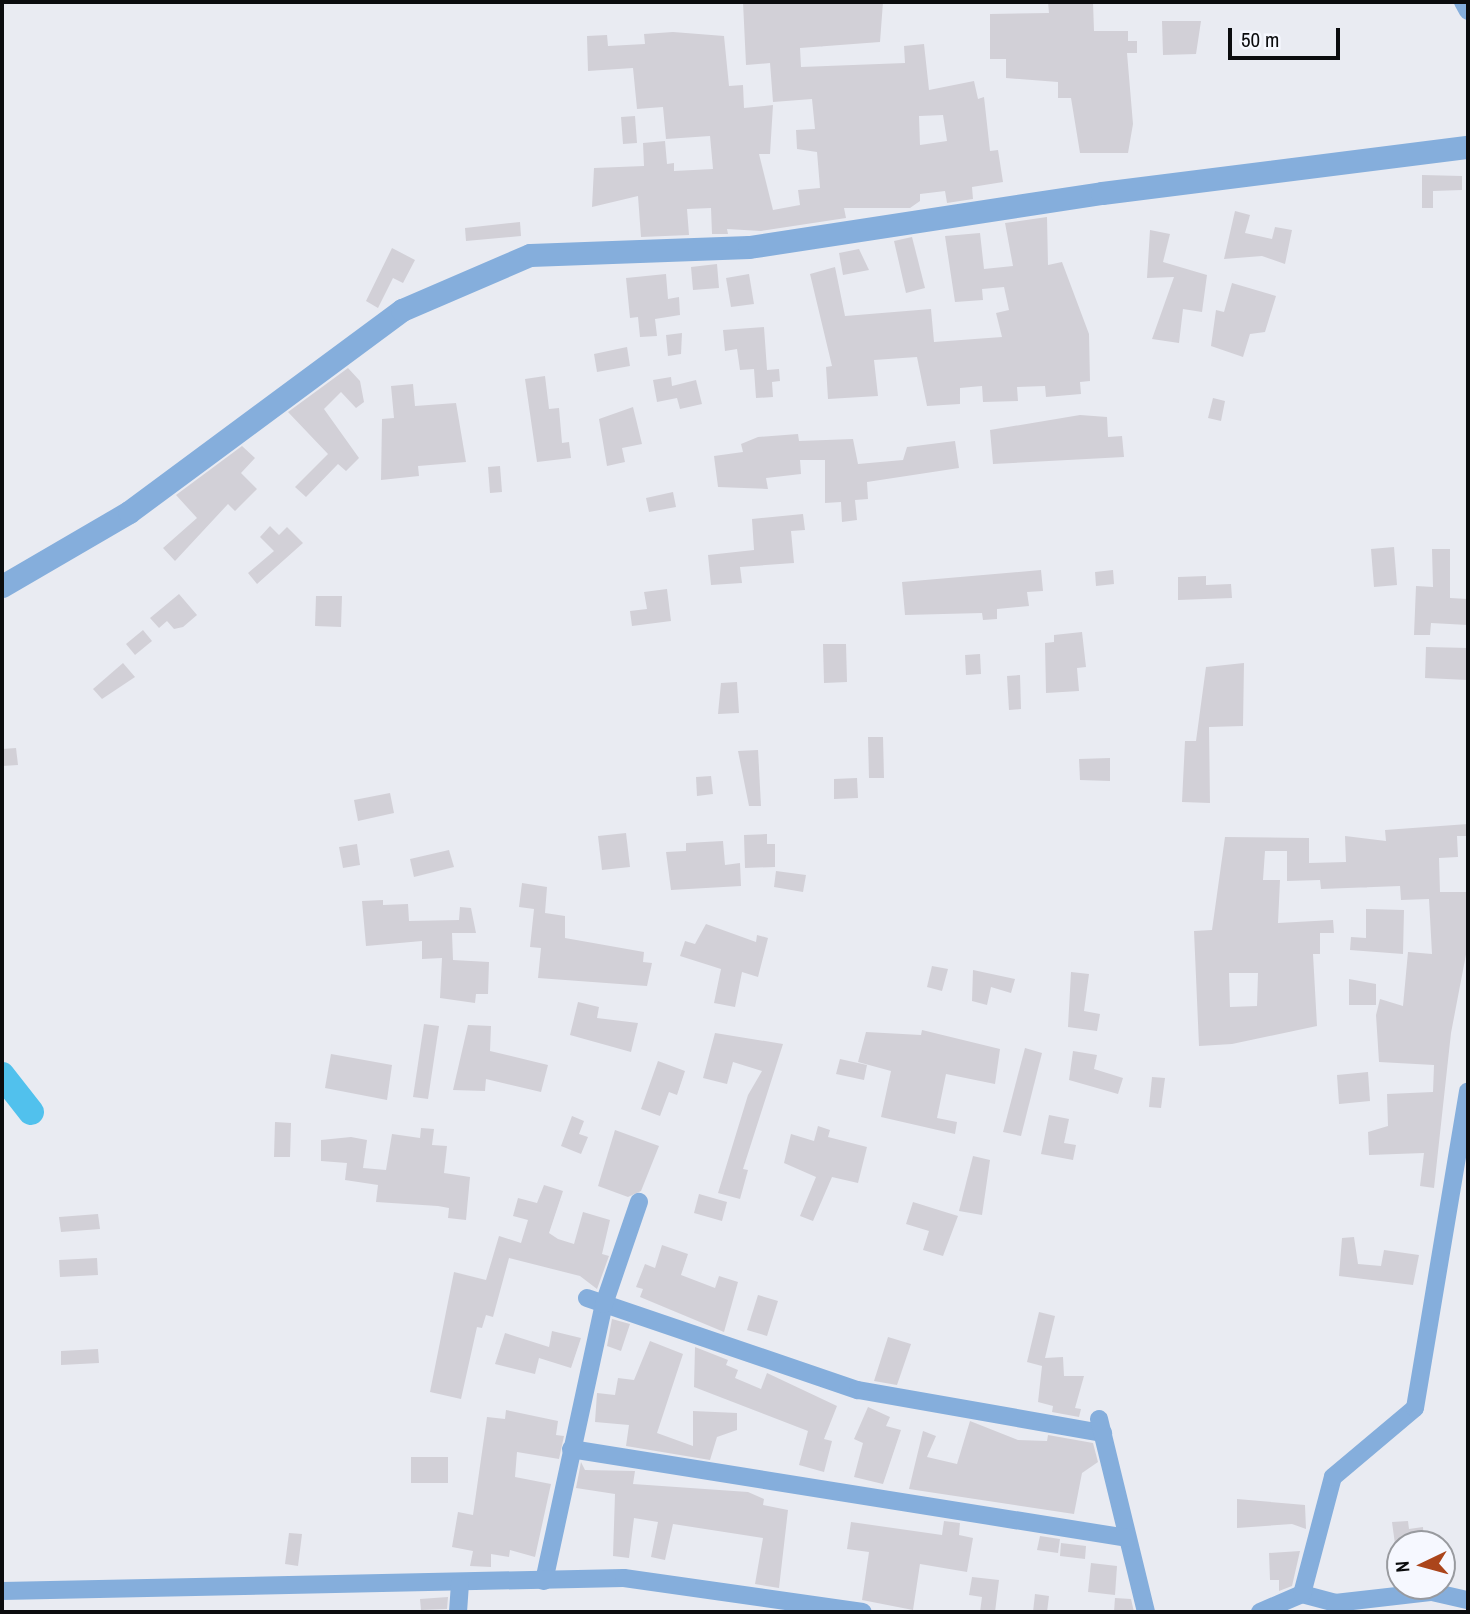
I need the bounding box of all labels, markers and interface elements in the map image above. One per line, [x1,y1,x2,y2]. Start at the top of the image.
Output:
scale bar [1232,14,1344,58]
text: 50 m [1241,25,1279,54]
north arrow [1386,1530,1456,1600]
text: N [1389,1560,1416,1573]

